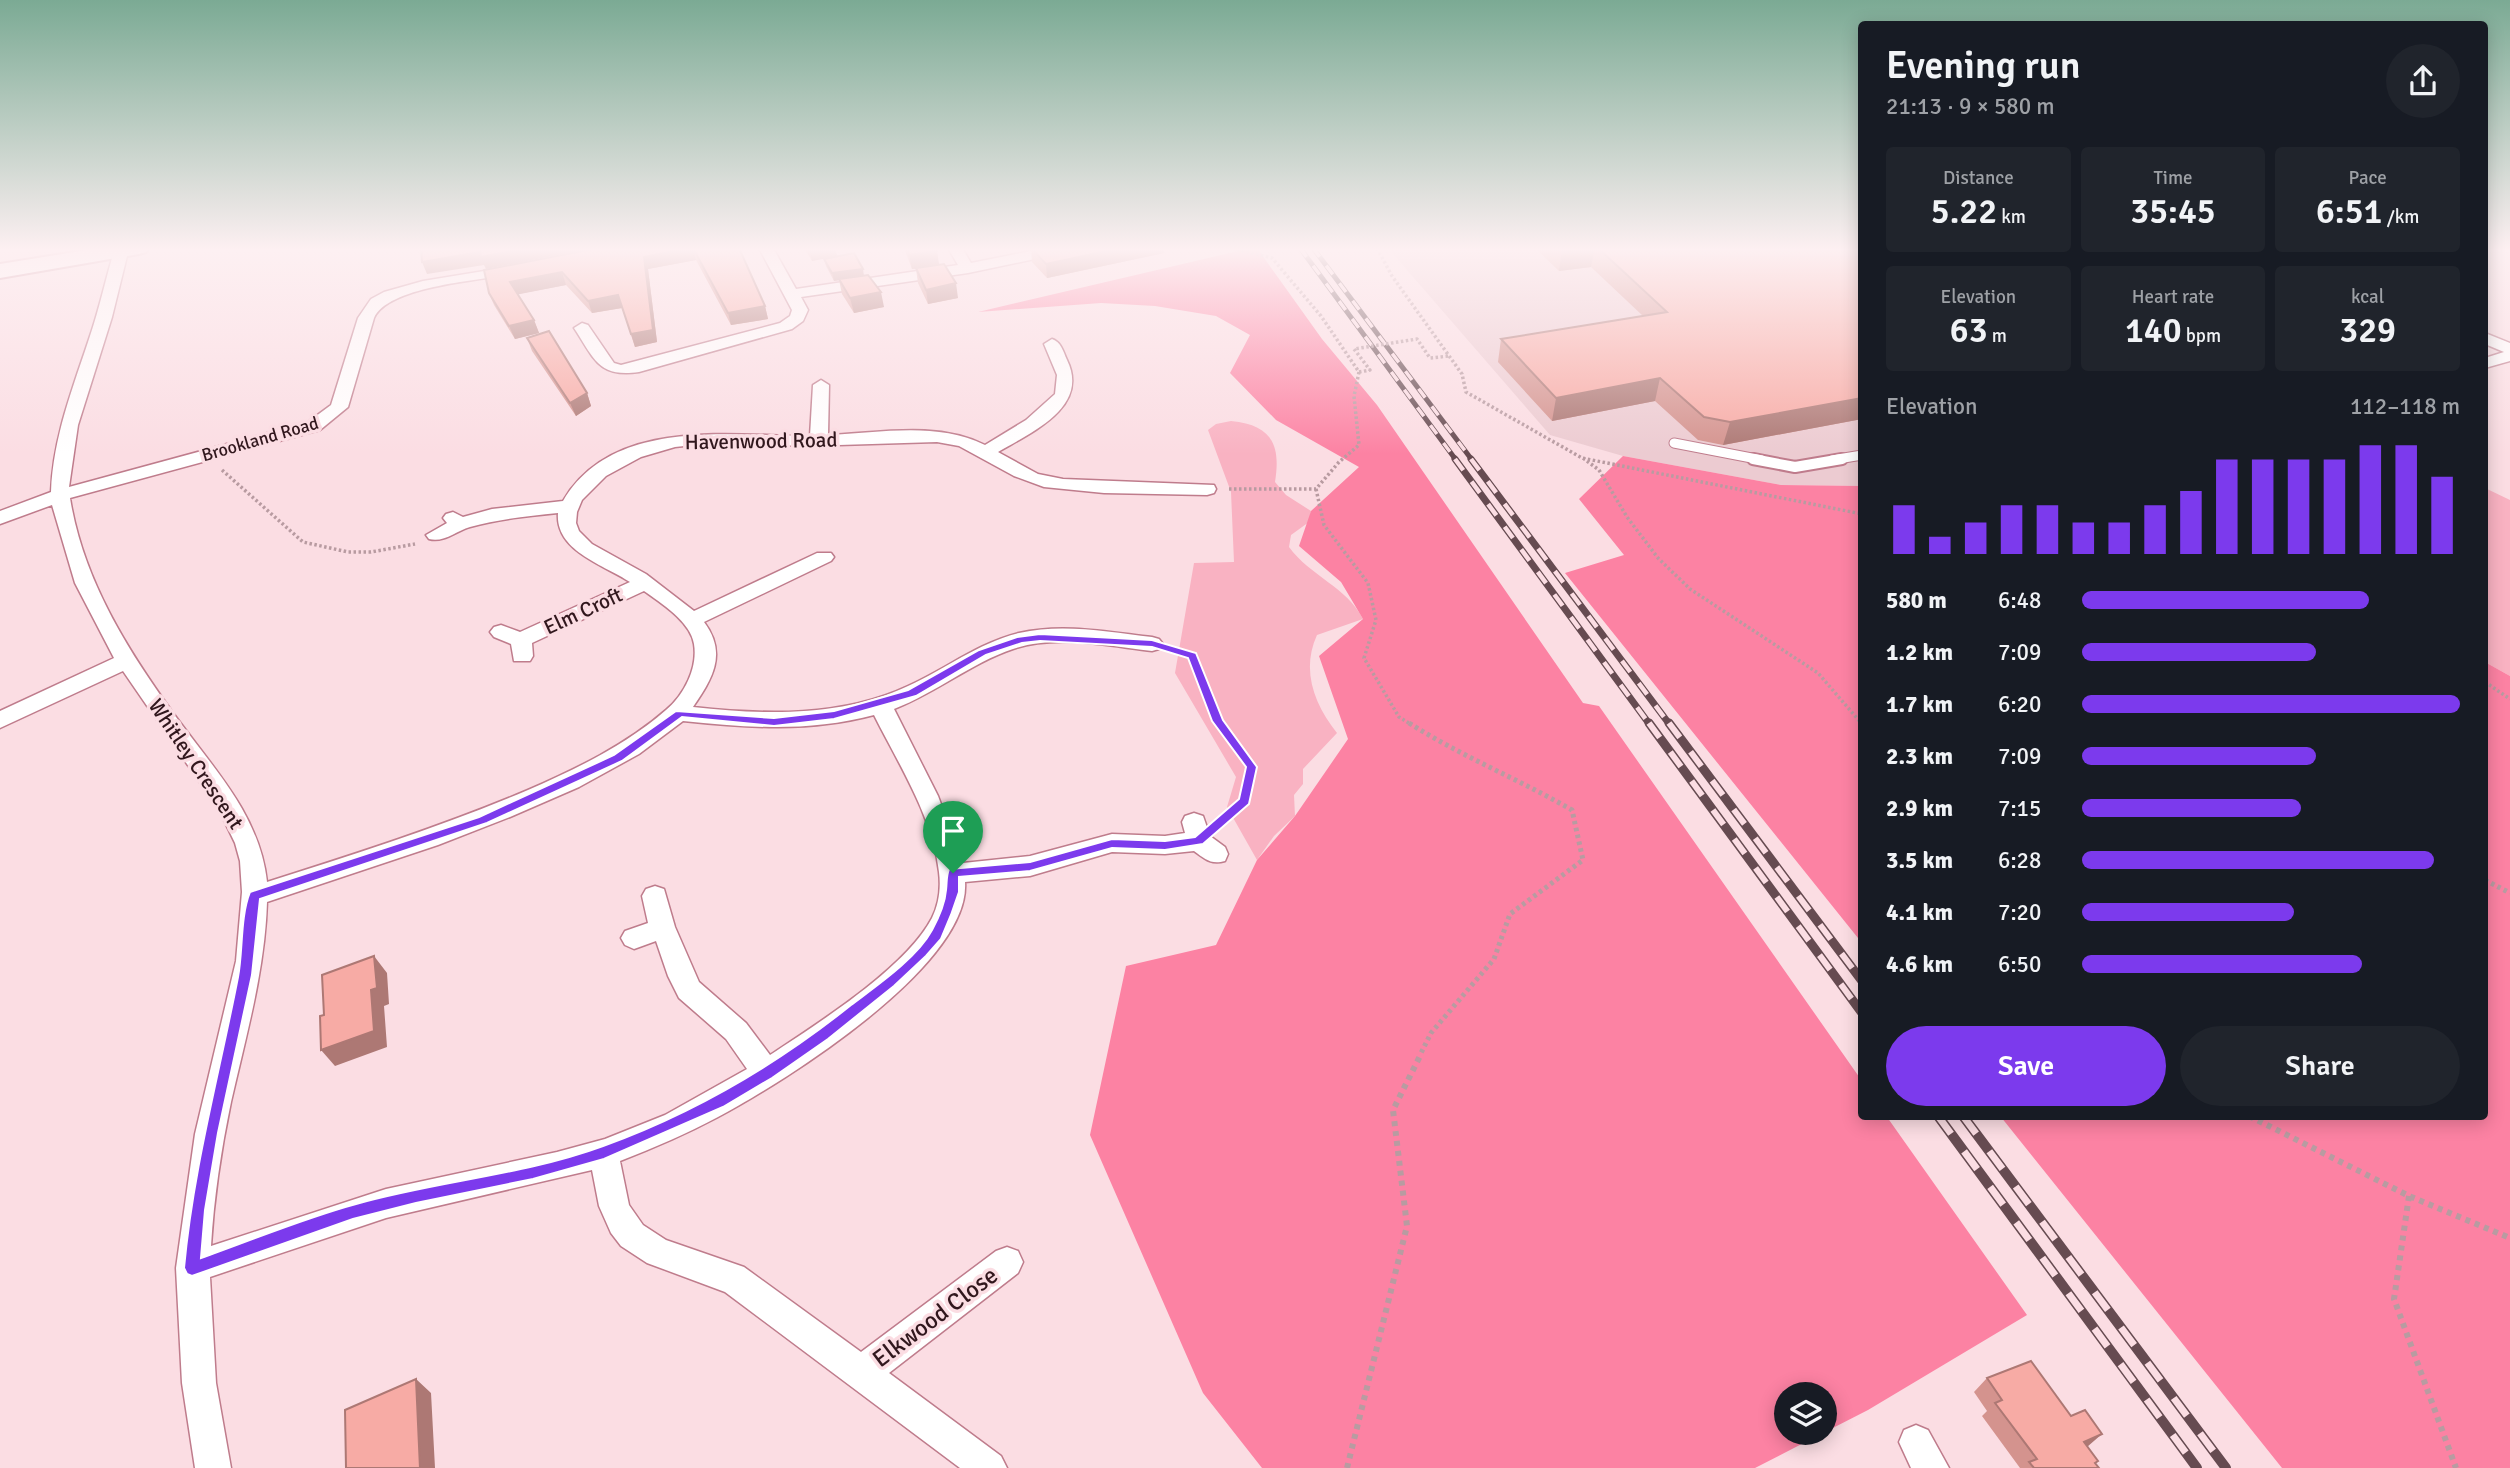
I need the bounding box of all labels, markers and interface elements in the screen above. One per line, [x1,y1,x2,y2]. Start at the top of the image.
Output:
text: Evening run [1886,42,2080,89]
button: share [2386,44,2460,118]
text: 21:13 · 9 × 580 m [1886,92,2055,121]
text: Distance [1943,166,2014,190]
text: Time [2153,166,2193,190]
text: Pace [2349,166,2387,190]
text: 5.22 [1931,190,1997,233]
text: 35:45 [2130,190,2216,233]
text: 6:51 [2316,190,2383,233]
text: km [1997,205,2026,229]
text: /km [2383,205,2419,229]
text: Elevation [1940,285,2016,309]
text: Heart rate [2132,285,2214,309]
text: kcal [2351,285,2384,309]
text: 63 [1950,309,1988,352]
text: 140 [2125,309,2182,352]
text: 329 [2339,309,2396,352]
text: m [1988,324,2007,348]
text: bpm [2182,324,2221,348]
text: Elevation [1886,392,1978,421]
text: 112–118 m [2350,392,2460,421]
street label: Brookland Road [199,412,321,466]
street label: Havenwood Road [684,427,838,455]
street label: Elm Croft [539,581,627,641]
text: 580 m [1886,586,1947,615]
text: 6:48 [1998,586,2041,615]
text: 1.2 km [1886,638,1953,667]
text: 7:09 [1998,638,2041,667]
text: 1.7 km [1886,690,1953,719]
text: 6:20 [1998,690,2041,719]
street label: Whitley Crescent [143,694,249,834]
text: 2.3 km [1886,742,1953,771]
text: 7:09 [1998,742,2041,771]
text: 2.9 km [1886,794,1953,823]
text: 7:15 [1998,794,2041,823]
pin [923,801,983,873]
icon: arrive [934,812,972,850]
text: 3.5 km [1886,846,1953,875]
text: 6:28 [1998,846,2041,875]
text: 4.1 km [1886,898,1953,927]
text: 7:20 [1998,898,2041,927]
text: 4.6 km [1886,950,1953,979]
text: 6:50 [1998,950,2041,979]
button: Save [1886,1026,2166,1106]
button: Share [2180,1026,2460,1106]
street label: Elkwood Close [867,1260,1003,1374]
map controls [1774,1382,1837,1445]
button: layers [1774,1382,1837,1445]

